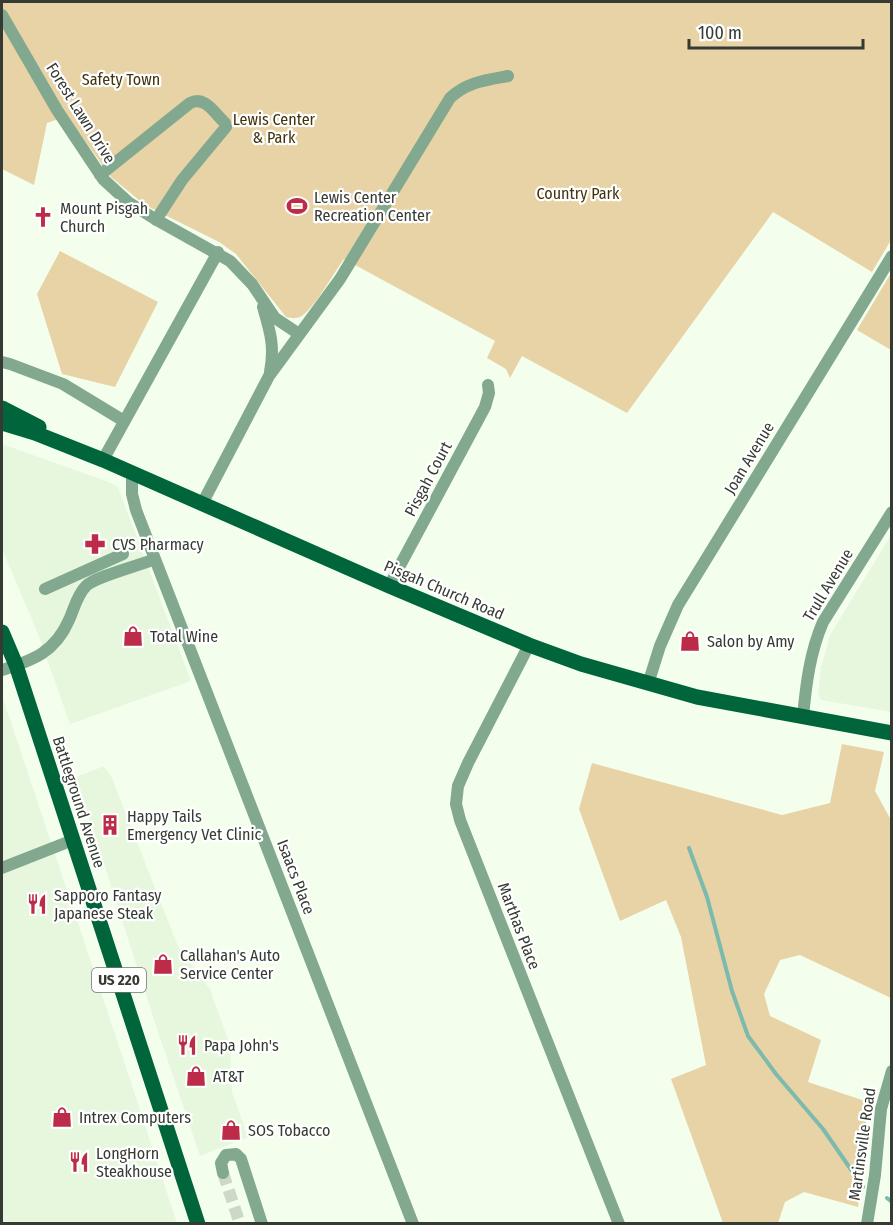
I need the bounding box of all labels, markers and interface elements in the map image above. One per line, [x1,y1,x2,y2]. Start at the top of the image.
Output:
scale bar [689,12,863,50]
text: 100 m [698,22,742,44]
street label: Forest Lawn Drive [42,59,120,167]
park label: Safety Town [82,70,160,89]
park label: Lewis Center & Park [233,110,316,147]
park label: Country Park [536,184,620,203]
place label: Lewis Center Recreation Center [314,188,431,225]
sports icon: Lewis Center Recreation Center [285,194,309,218]
place label: Mount Pisgah Church [60,199,148,236]
church icon: Mount Pisgah Church [31,205,55,229]
street label: Joan Avenue [720,418,778,498]
street label: Pisgah Court [400,438,456,520]
pharmacy icon: CVS Pharmacy [83,532,107,556]
place label: CVS Pharmacy [112,535,205,554]
street label: Trull Avenue [799,545,857,625]
street label: Pisgah Church Road [381,556,507,624]
shop icon: Total Wine [121,624,145,648]
place label: Total Wine [150,627,218,646]
shop icon: Salon by Amy [678,629,702,653]
place label: Salon by Amy [707,632,795,651]
street label: Battleground Avenue [49,734,109,870]
place label: Happy Tails Emergency Vet Clinic [127,807,262,844]
building icon: Happy Tails Emergency Vet Clinic [98,813,122,837]
street label: Isaacs Place [273,837,319,917]
street label: Marthas Place [494,880,544,972]
place label: Sapporo Fantasy Japanese Steak [54,886,162,923]
restaurant icon: Sapporo Fantasy Japanese Steak [25,892,49,916]
place label: Callahan's Auto Service Center [180,946,280,983]
shop icon: Callahan's Auto Service Center [151,952,175,976]
road number: US 220 [92,968,146,992]
restaurant icon: Papa John's [175,1033,199,1057]
place label: Papa John's [204,1036,279,1055]
shop icon: AT&T [184,1064,208,1088]
place label: AT&T [213,1067,245,1086]
street label: Martinsville Road [845,1086,879,1202]
shop icon: Intrex Computers [50,1105,74,1129]
place label: Intrex Computers [79,1108,191,1127]
shop icon: SOS Tobacco [219,1118,243,1142]
place label: SOS Tobacco [248,1121,330,1140]
place label: LongHorn Steakhouse [96,1144,172,1181]
restaurant icon: LongHorn Steakhouse [67,1150,91,1174]

